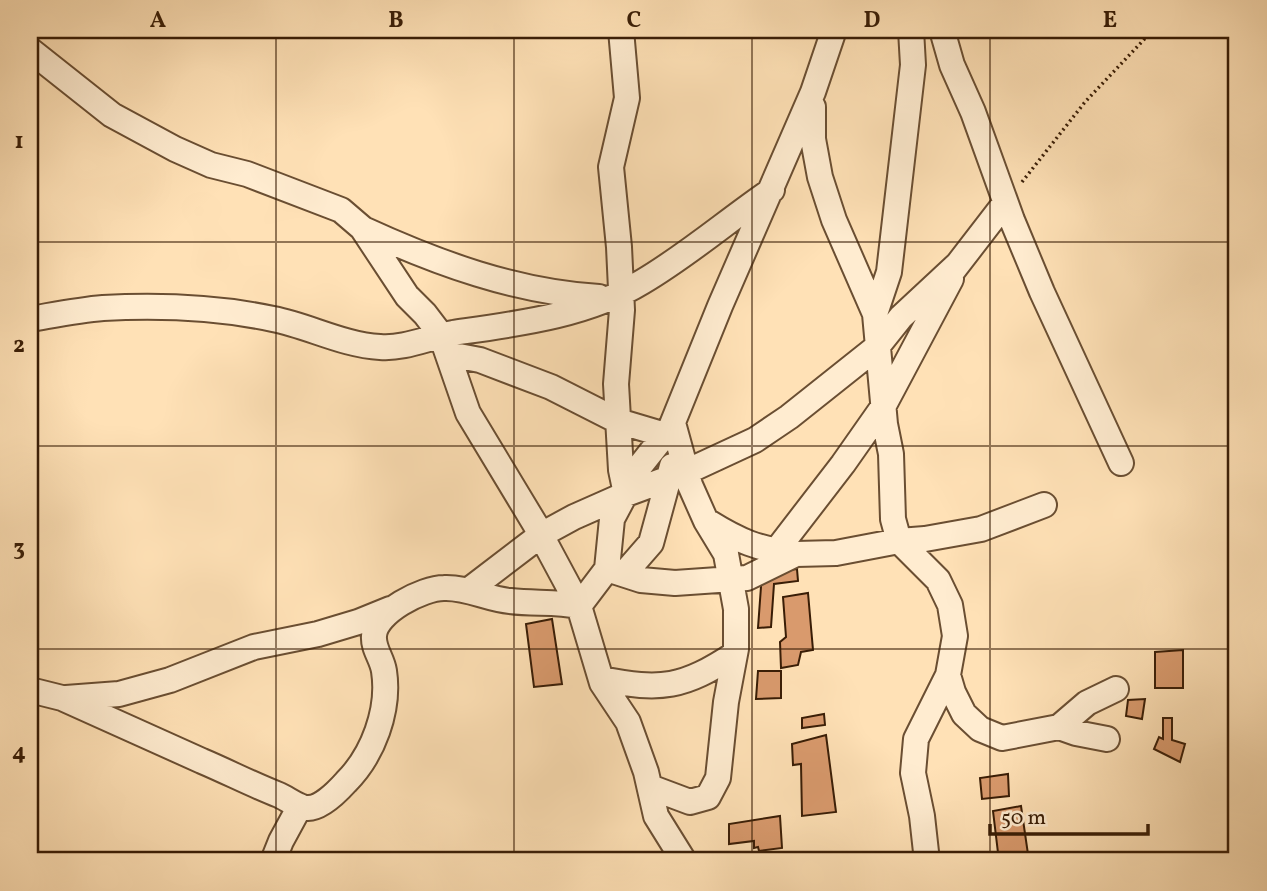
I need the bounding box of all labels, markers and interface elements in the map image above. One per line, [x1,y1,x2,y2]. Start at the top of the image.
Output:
text: A [150,5,166,37]
text: B [388,5,404,37]
text: C [627,5,641,37]
text: D [864,5,881,37]
text: E [1103,5,1117,37]
text: 1 [14,126,24,158]
text: 2 [13,330,25,362]
text: 3 [13,533,25,565]
text: 4 [12,737,26,769]
scale bar [990,793,1148,837]
text: 50 m [1001,804,1046,833]

